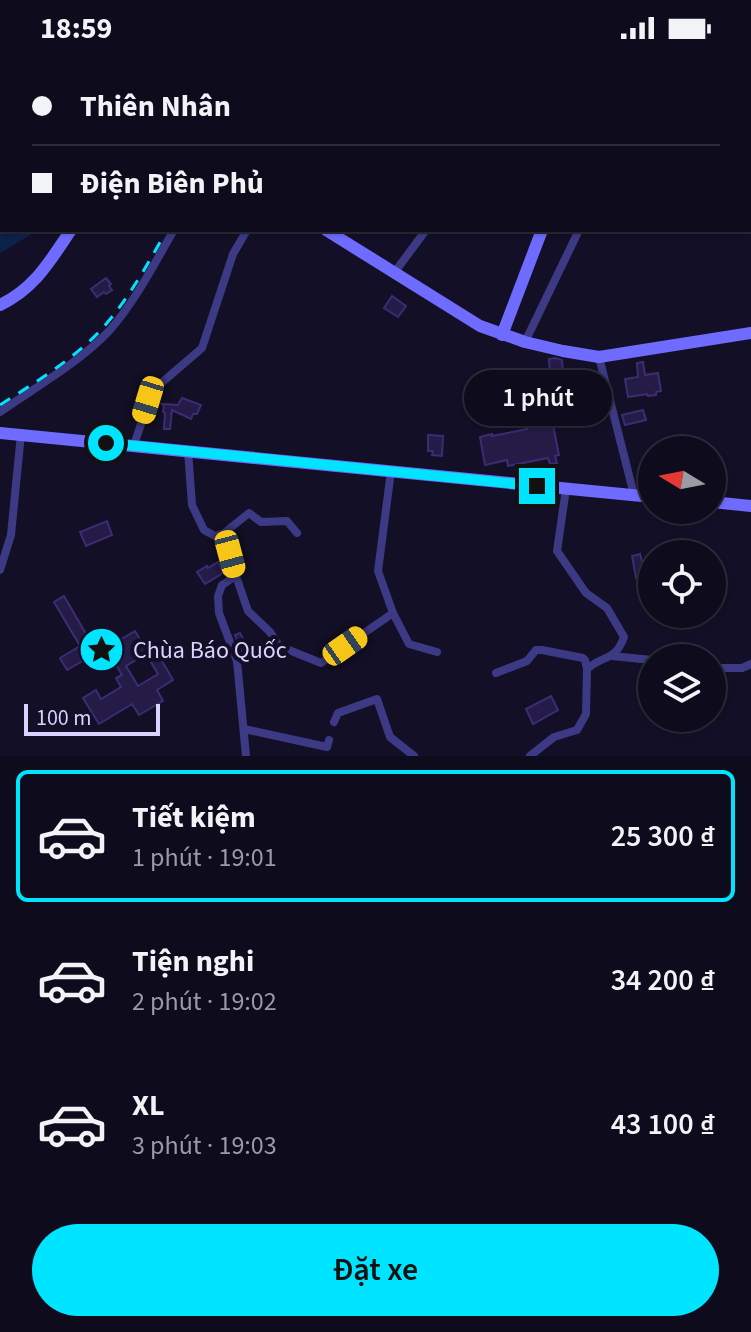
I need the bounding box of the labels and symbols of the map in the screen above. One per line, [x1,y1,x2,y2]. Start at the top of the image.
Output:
callout: 1 phút [463,370,611,426]
car [130,374,166,426]
route start [88,425,124,461]
north arrow [638,436,726,524]
route end [519,468,555,504]
car [212,528,248,580]
car [318,622,372,670]
place icon: Chùa Báo Quốc [78,626,126,674]
place label: Chùa Báo Quốc [133,633,287,668]
scale bar [24,700,160,736]

